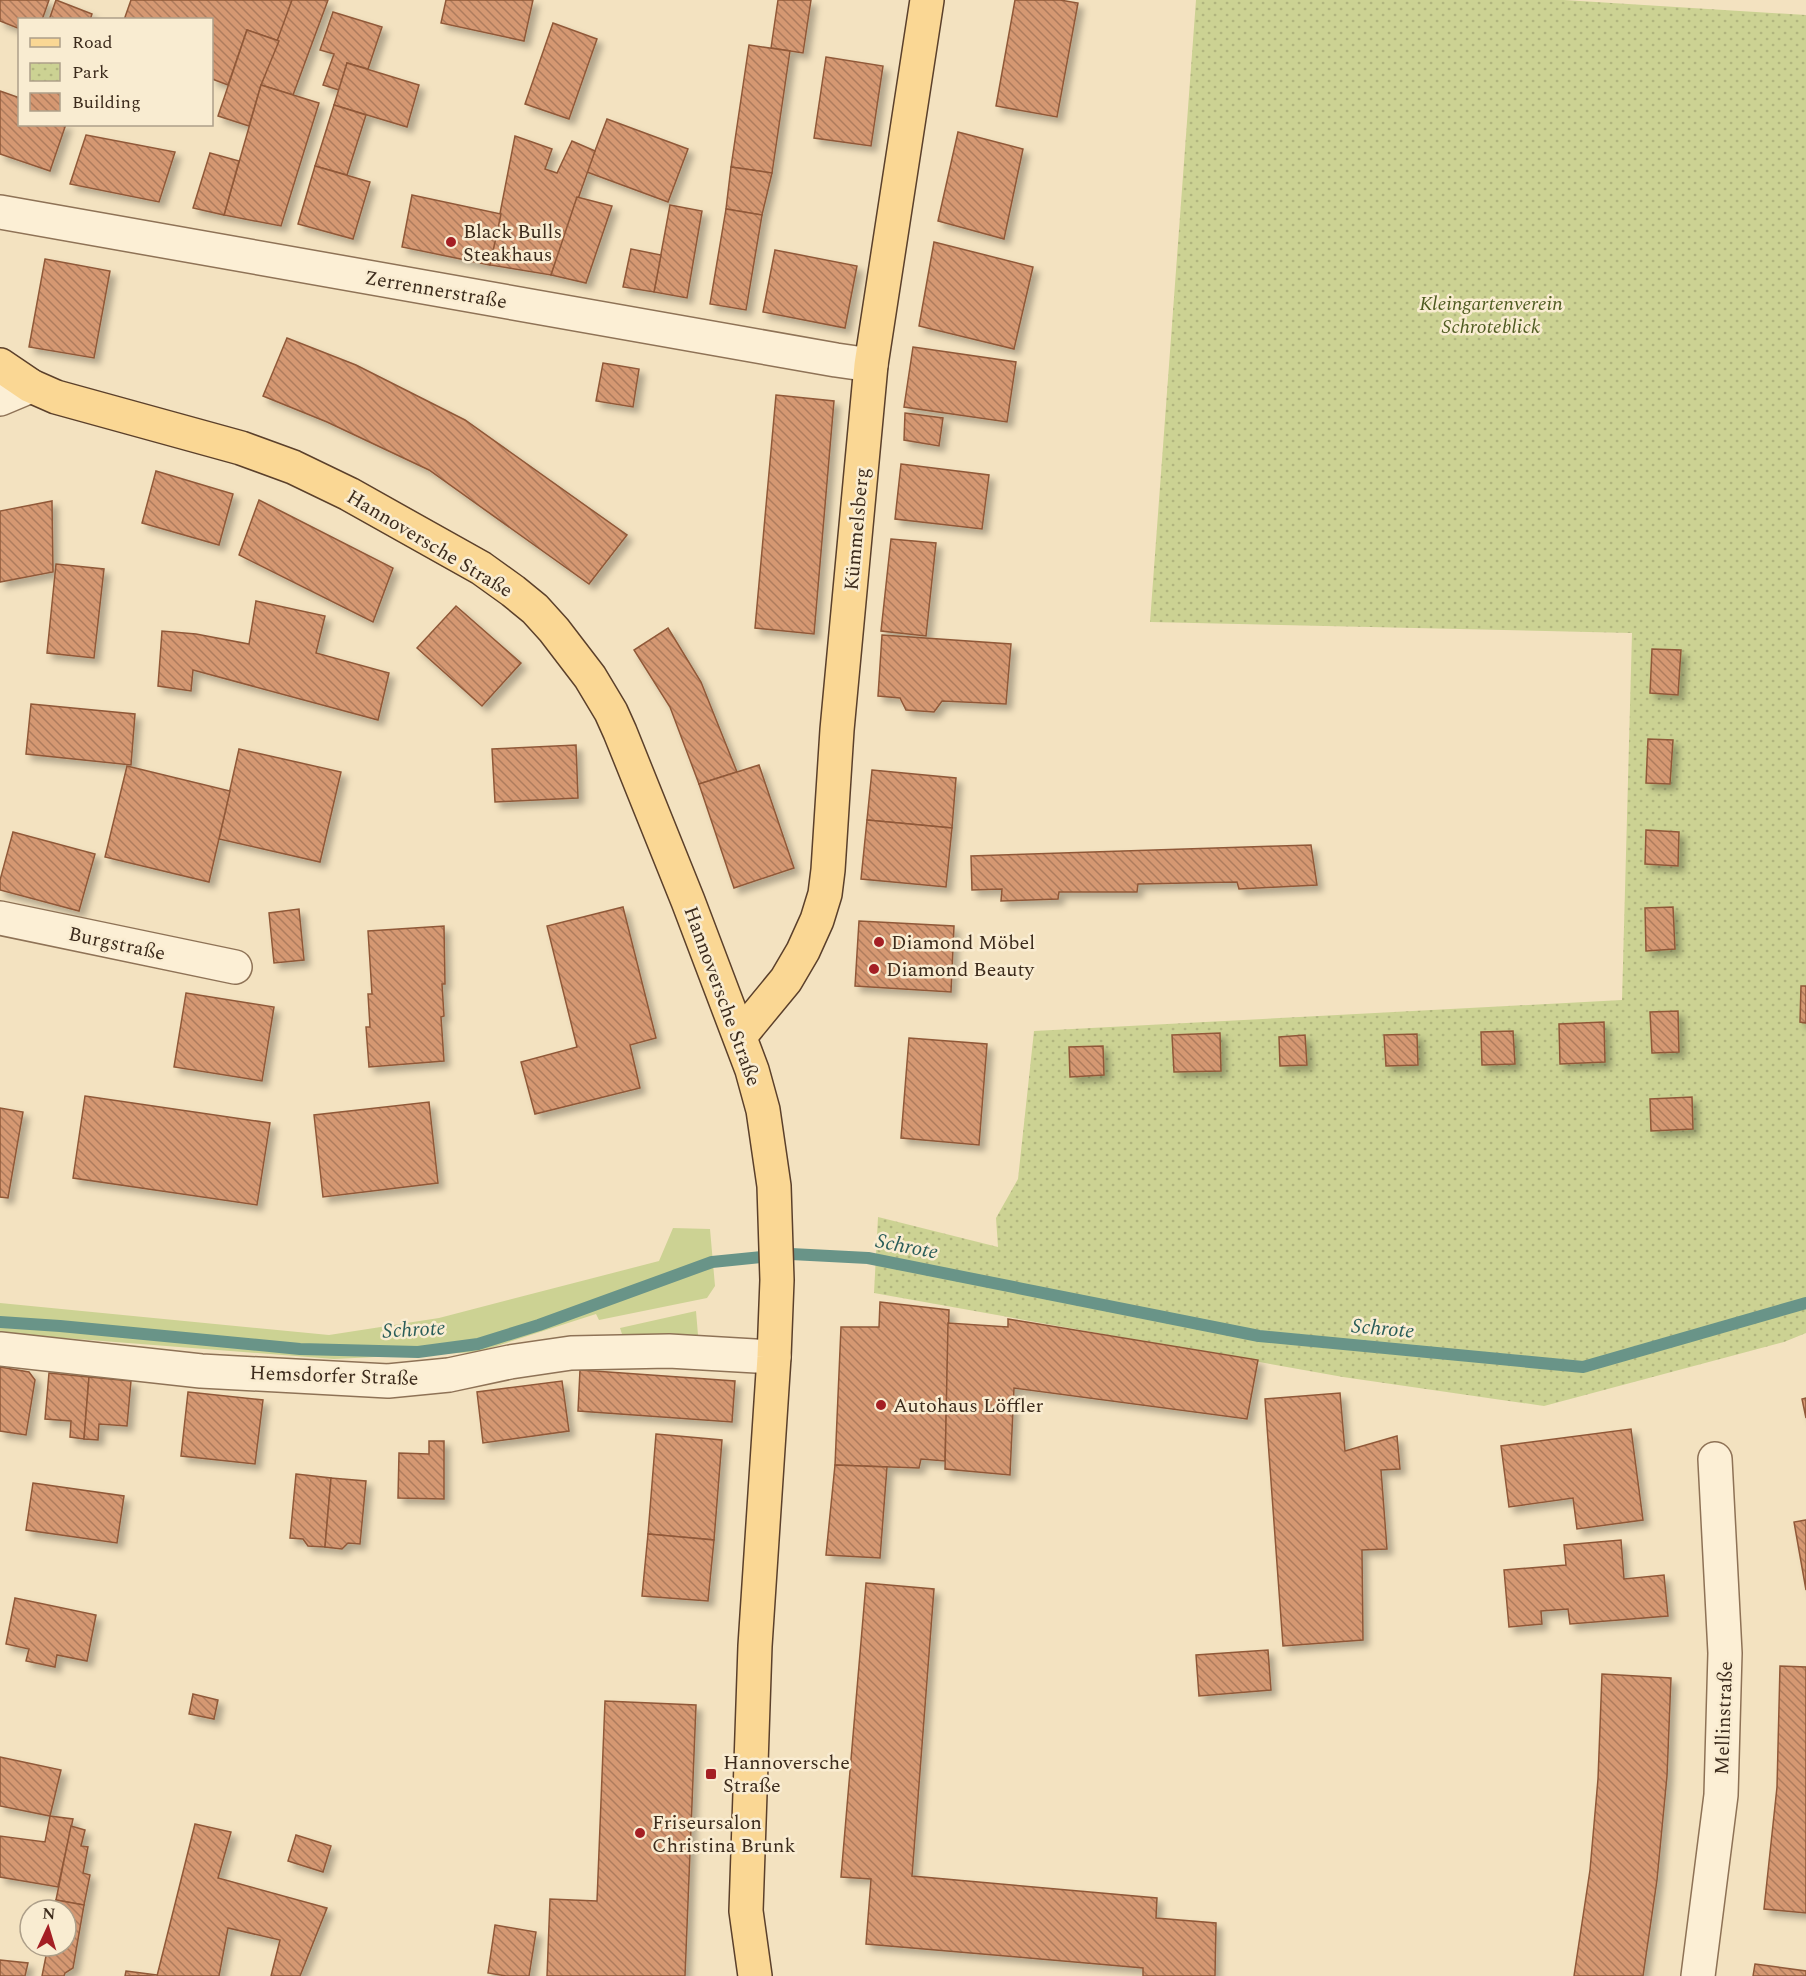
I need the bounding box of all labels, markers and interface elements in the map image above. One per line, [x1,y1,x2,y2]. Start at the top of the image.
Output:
legend [18,18,213,126]
text: Road [72,29,113,56]
text: Park [72,59,109,86]
text: Building [72,89,141,116]
place label: Black Bulls Steakhaus [463,217,562,270]
marker: Black Bulls Steakhaus [444,235,458,249]
street label: Zerrennerstraße [362,263,509,317]
park label: Kleingartenverein Schroteblick [1419,289,1563,342]
street label: Kümmelsberg [837,466,877,592]
street label: Hannoversche Straße [341,482,518,606]
street label: Hannoversche Straße [676,902,769,1091]
street label: Burgstraße [66,919,168,969]
place label: Diamond Möbel [891,928,1035,958]
marker: Diamond Möbel [872,935,886,949]
place label: Diamond Beauty [886,955,1036,985]
marker: Diamond Beauty [867,962,881,976]
water label: Schrote [873,1225,941,1269]
water label: Schrote [1350,1310,1416,1348]
water label: Schrote [382,1312,446,1348]
street label: Hemsdorfer Straße [249,1358,419,1394]
place label: Autohaus Löffler [893,1391,1044,1421]
marker: Autohaus Löffler [874,1398,888,1412]
street label: Mellinstraße [1707,1661,1741,1775]
place label: Hannoversche Straße [723,1748,850,1801]
marker: Hannoversche Straße [704,1767,718,1781]
place label: Friseursalon Christina Brunk [652,1808,796,1861]
marker: Friseursalon Christina Brunk [633,1826,647,1840]
north arrow [18,1898,78,1958]
text: N [42,1902,56,1926]

